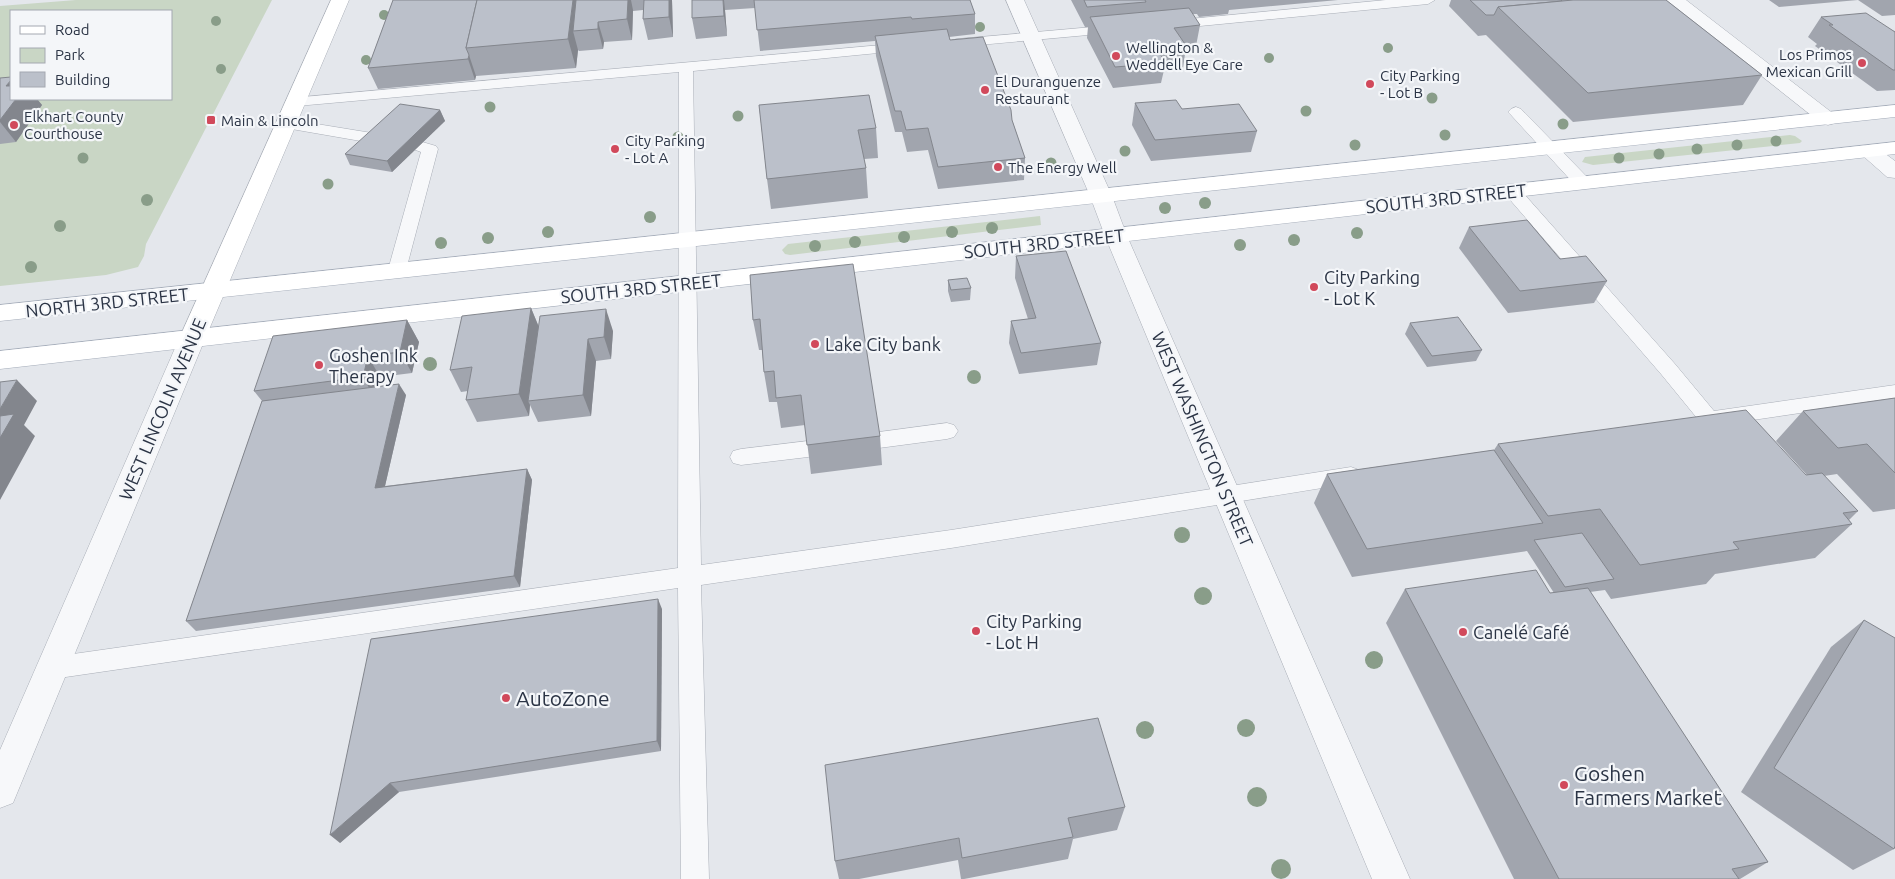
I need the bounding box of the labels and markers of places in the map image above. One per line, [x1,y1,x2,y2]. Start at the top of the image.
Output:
place label: Wellington & Weddell Eye Care [1126,39,1243,73]
place label: Los Primos Mexican Grill [1766,46,1852,80]
marker: Wellington & Weddell Eye Care [1110,50,1122,62]
marker: Los Primos Mexican Grill [1856,57,1868,69]
place label: City Parking - Lot B [1380,67,1460,101]
place label: El Duranguenze Restaurant [995,73,1101,107]
marker: City Parking - Lot B [1364,78,1376,90]
marker: El Duranguenze Restaurant [979,84,991,96]
place label: Elkhart County Courthouse [24,108,123,142]
place label: Main & Lincoln [221,112,319,129]
marker: Main & Lincoln [205,114,217,126]
marker: Elkhart County Courthouse [8,119,20,131]
place label: City Parking - Lot A [625,132,705,166]
marker: City Parking - Lot A [609,143,621,155]
place label: The Energy Well [1008,159,1117,176]
marker: The Energy Well [992,161,1004,173]
place label: City Parking - Lot K [1324,267,1420,308]
marker: City Parking - Lot K [1308,281,1320,293]
place label: Lake City bank [825,334,941,354]
marker: Lake City bank [809,338,821,350]
place label: Goshen Ink Therapy [329,345,418,386]
marker: Goshen Ink Therapy [313,359,325,371]
place label: City Parking - Lot H [986,611,1082,652]
place label: Canelé Café [1473,622,1569,642]
marker: City Parking - Lot H [970,625,982,637]
marker: Canelé Café [1457,626,1469,638]
place label: AutoZone [516,686,610,710]
marker: AutoZone [500,692,512,704]
place label: Goshen Farmers Market [1574,761,1722,809]
marker: Goshen Farmers Market [1558,779,1570,791]

